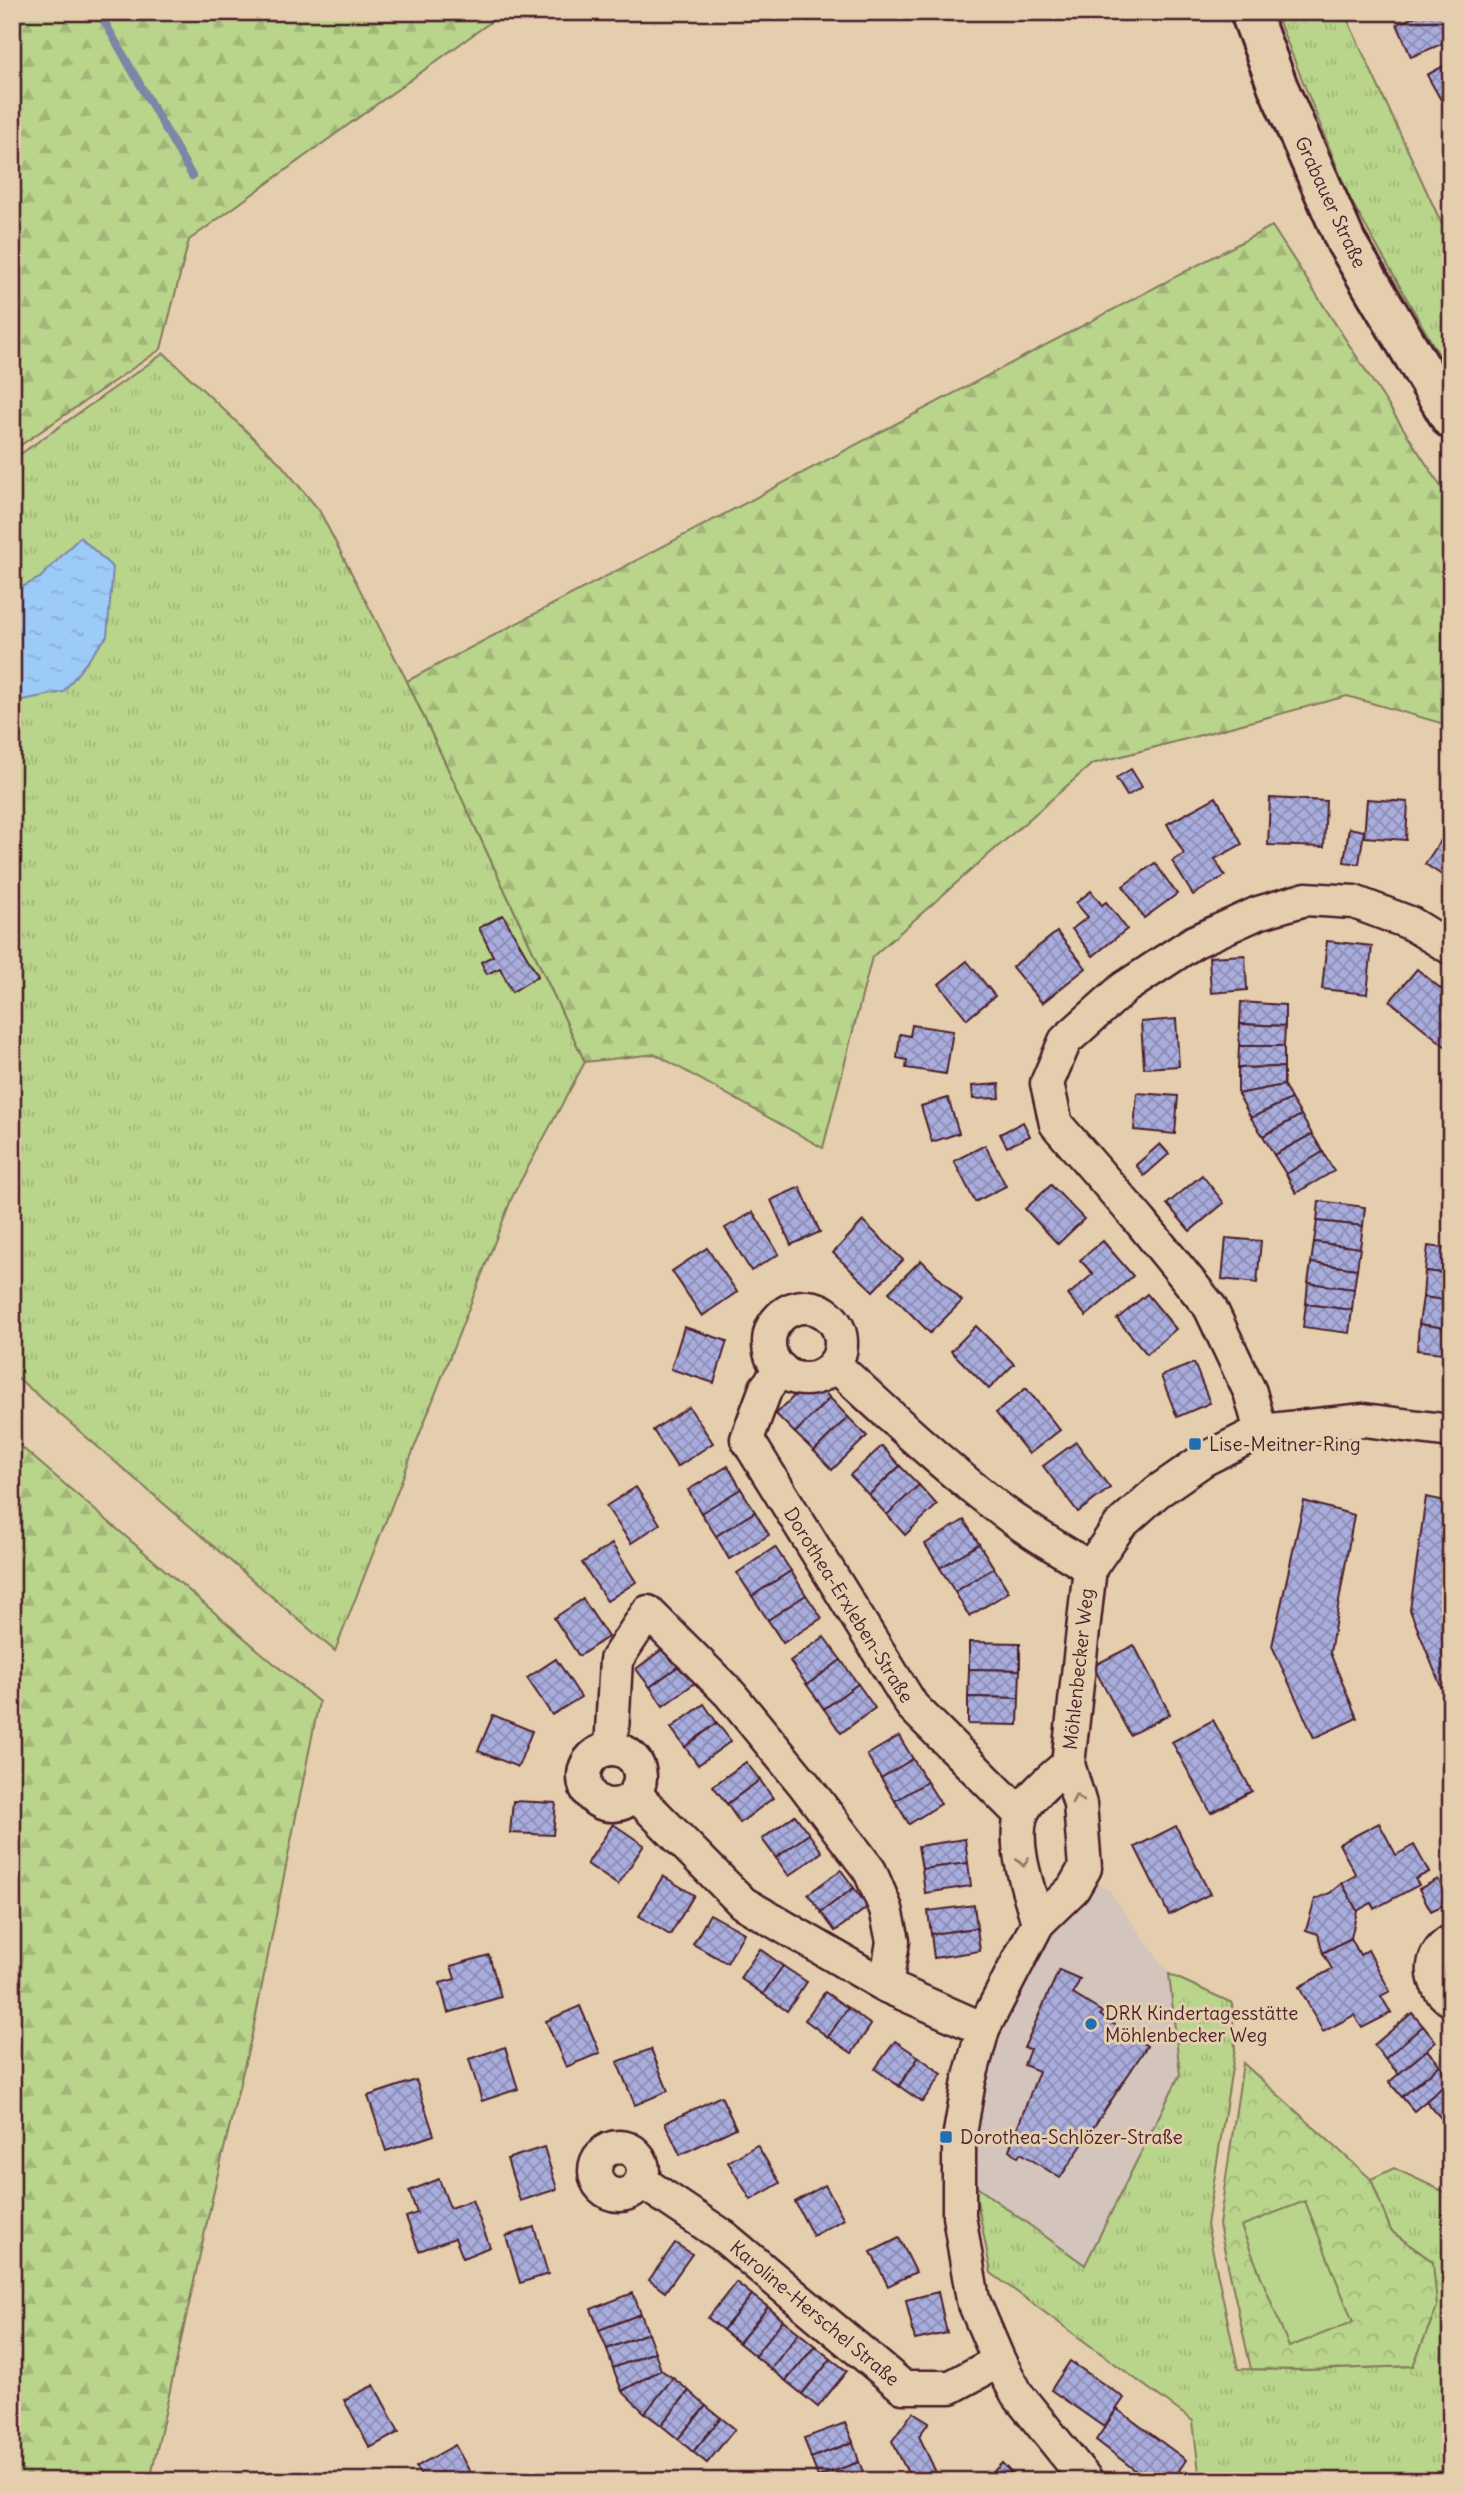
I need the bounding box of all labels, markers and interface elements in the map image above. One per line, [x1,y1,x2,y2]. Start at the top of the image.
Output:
street label: Grabauer Straße [1290,132,1372,272]
place label: Lise-Meitner-Ring [1209,1432,1361,1456]
marker: Lise-Meitner-Ring [1187,1436,1203,1452]
street label: Dorothea-Erxleben-Straße [779,1503,919,1707]
street label: Möhlenbecker Weg [1058,1587,1098,1751]
one-way arrow [1071,1793,1086,1805]
one-way arrow [1015,1857,1030,1868]
place label: DRK Kindertagesstätte Möhlenbecker Weg [1105,2001,1298,2047]
marker: DRK Kindertagesstätte Möhlenbecker Weg [1083,2016,1099,2032]
place label: Dorothea-Schlözer-Straße [960,2125,1183,2149]
marker: Dorothea-Schlözer-Straße [938,2129,954,2145]
street label: Karoline-Herschel Straße [725,2235,905,2391]

